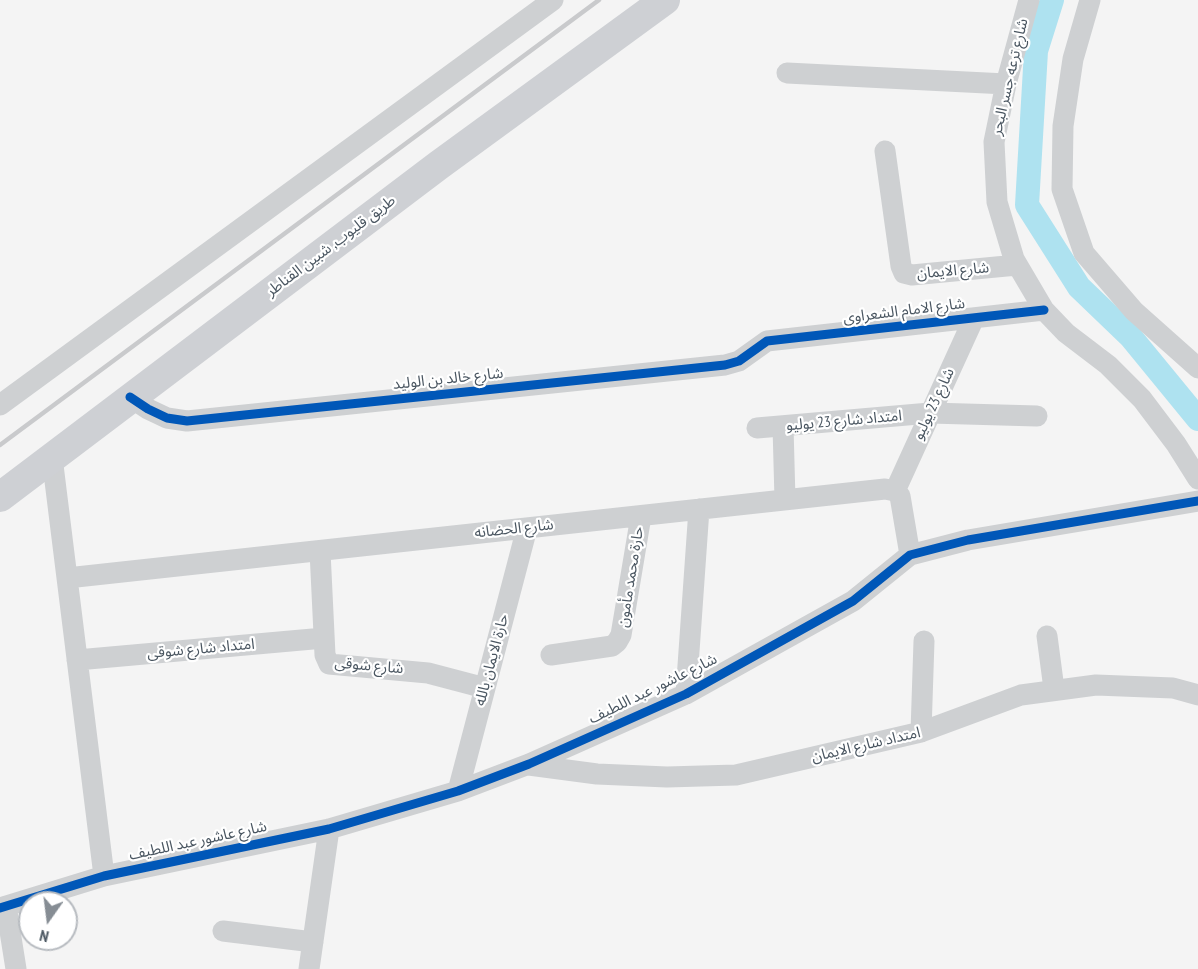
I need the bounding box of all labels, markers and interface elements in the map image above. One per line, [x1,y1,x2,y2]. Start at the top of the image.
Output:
street label: شارع ترعه جسر البحر [988,17,1032,137]
street label: طريق قليوب, شبين القناطر [263,191,399,301]
street label: شارع الايمان [916,259,990,283]
street label: شارع الامام الشعراوى [842,295,966,327]
street label: شارع خالد بن الوليد [392,364,504,394]
street label: شارع 23 يوليو [910,365,958,443]
street label: امتداد شارع 23 يوليو [785,407,903,435]
street label: شارع الحضانه [474,516,554,542]
street label: حارة محمد مأمون [614,525,648,629]
street label: حارة الايمان بالله [471,612,513,708]
street label: امتداد شارع شوقى [146,635,256,663]
street label: شارع عاشور عبد اللطيف [586,650,720,728]
street label: شارع شوقى [334,654,404,678]
street label: امتداد شارع الايمان [810,724,922,766]
street label: شارع عاشور عبد اللطيف [127,818,269,864]
north arrow [18,891,78,951]
text: N [38,926,51,947]

